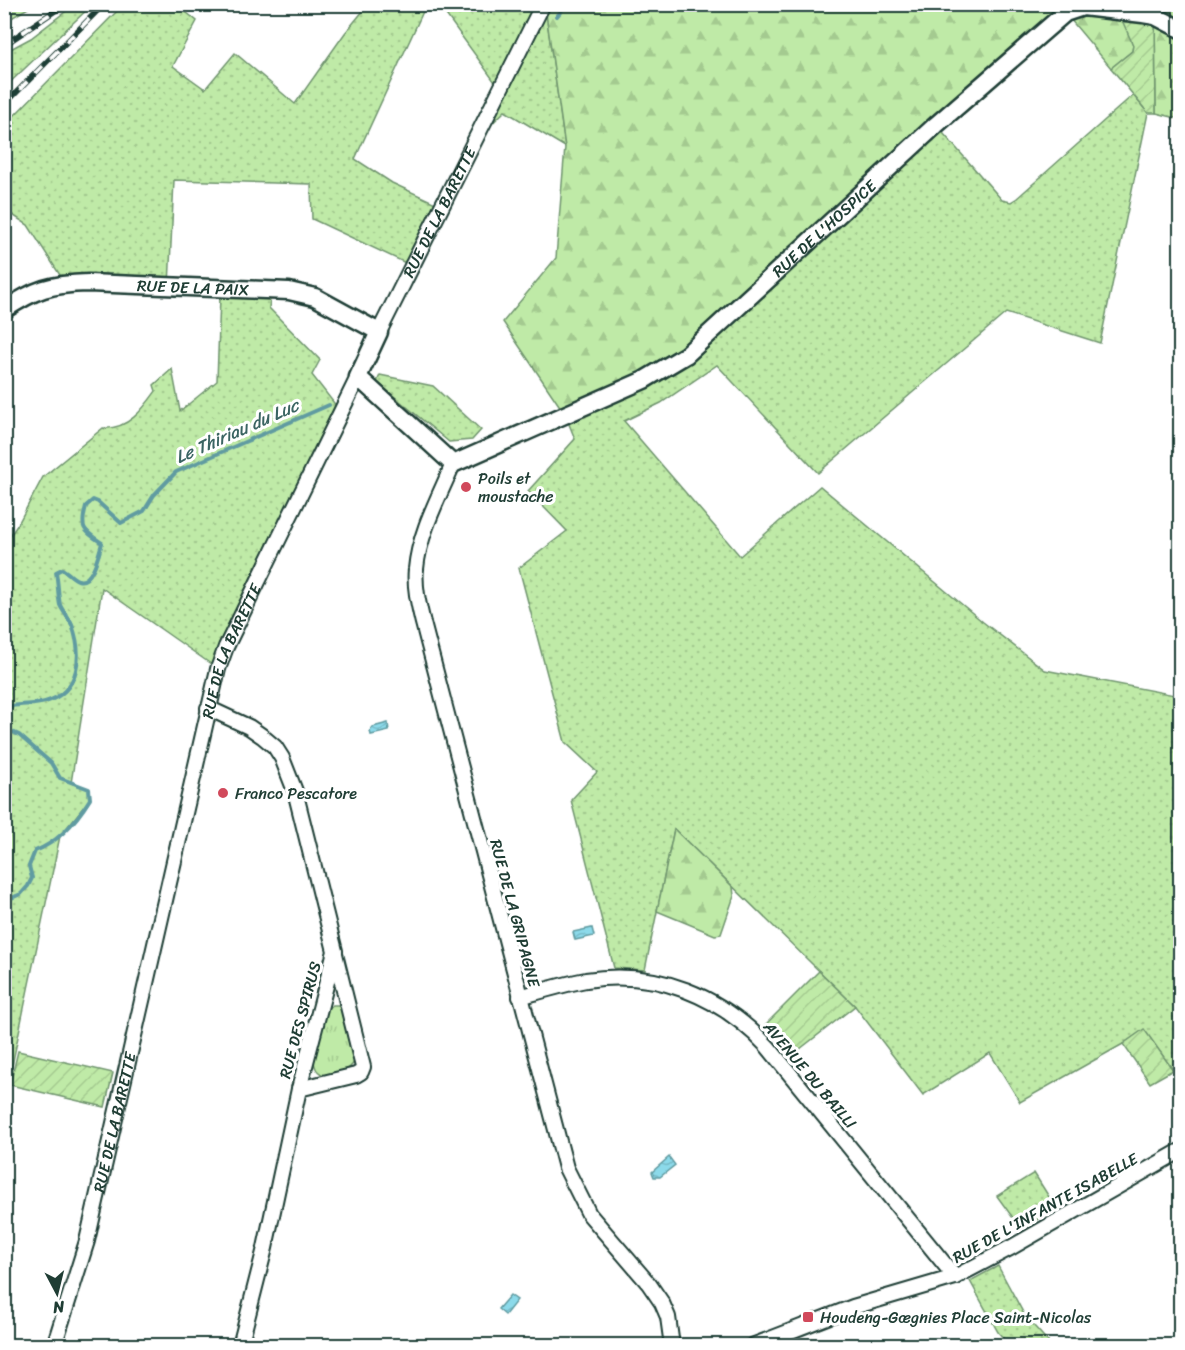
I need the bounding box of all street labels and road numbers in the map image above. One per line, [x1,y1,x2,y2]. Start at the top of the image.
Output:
street label: RUE DE LA BARETTE [394,141,484,283]
street label: RUE DE L'HOSPICE [765,171,884,284]
street label: RUE DE LA PAIX [136,270,250,304]
street label: RUE DE LA BARETTE [193,577,270,721]
street label: RUE DE LA GRIPAGNE [481,836,549,991]
street label: RUE DES SPIRUS [270,958,330,1082]
street label: AVENUE DU BAILLI [755,1014,864,1136]
street label: RUE DE LA BARETTE [84,1048,145,1195]
street label: RUE DE L'INFANTE ISABELLE [947,1144,1144,1271]

